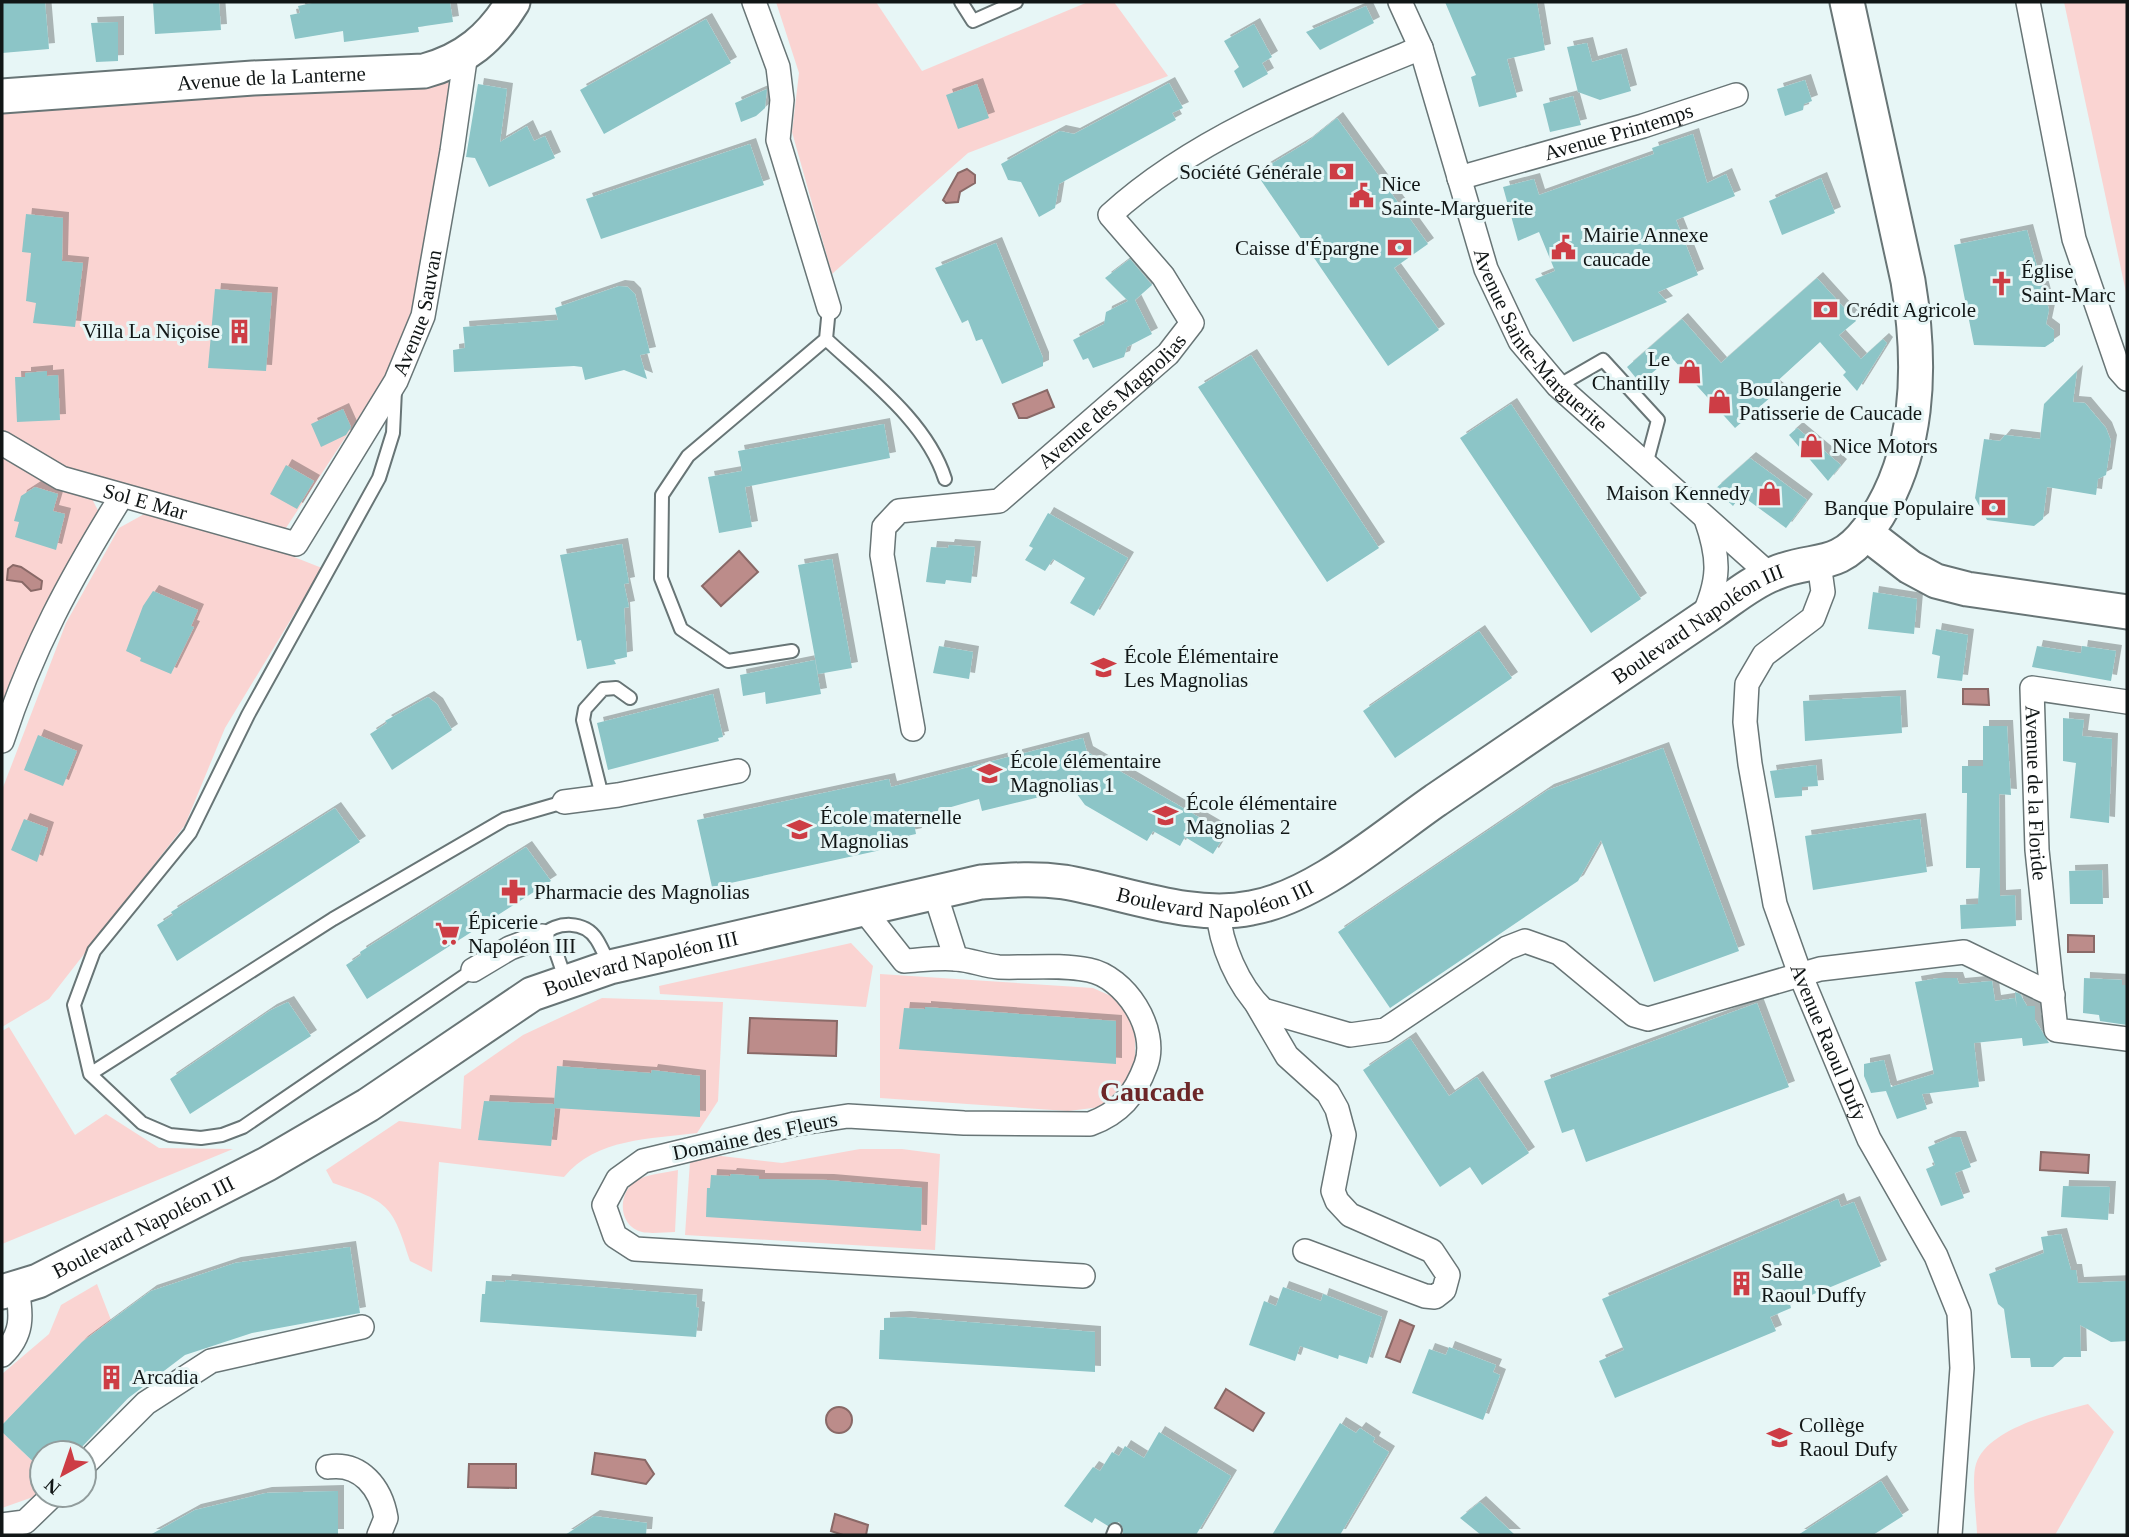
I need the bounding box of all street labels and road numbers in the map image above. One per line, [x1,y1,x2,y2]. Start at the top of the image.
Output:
street label: Avenue de la Lanterne [176,61,366,95]
street label: Avenue Printemps [1541,98,1696,165]
street label: Avenue Sainte-Marguerite [1469,246,1613,436]
street label: Avenue Sauvan [387,247,447,379]
street label: Avenue des Magnolias [1033,329,1191,474]
street label: Sol E Mar [100,478,190,525]
street label: Boulevard Napoléon III [1608,559,1787,689]
street label: Avenue de la Floride [2021,705,2052,882]
street label: Boulevard Napoléon III [1114,875,1317,923]
street label: Boulevard Napoléon III [540,926,740,1001]
street label: Avenue Raoul Dufy [1785,961,1872,1125]
street label: Domaine des Fleurs [670,1107,840,1165]
street label: Boulevard Napoléon III [49,1171,238,1283]

